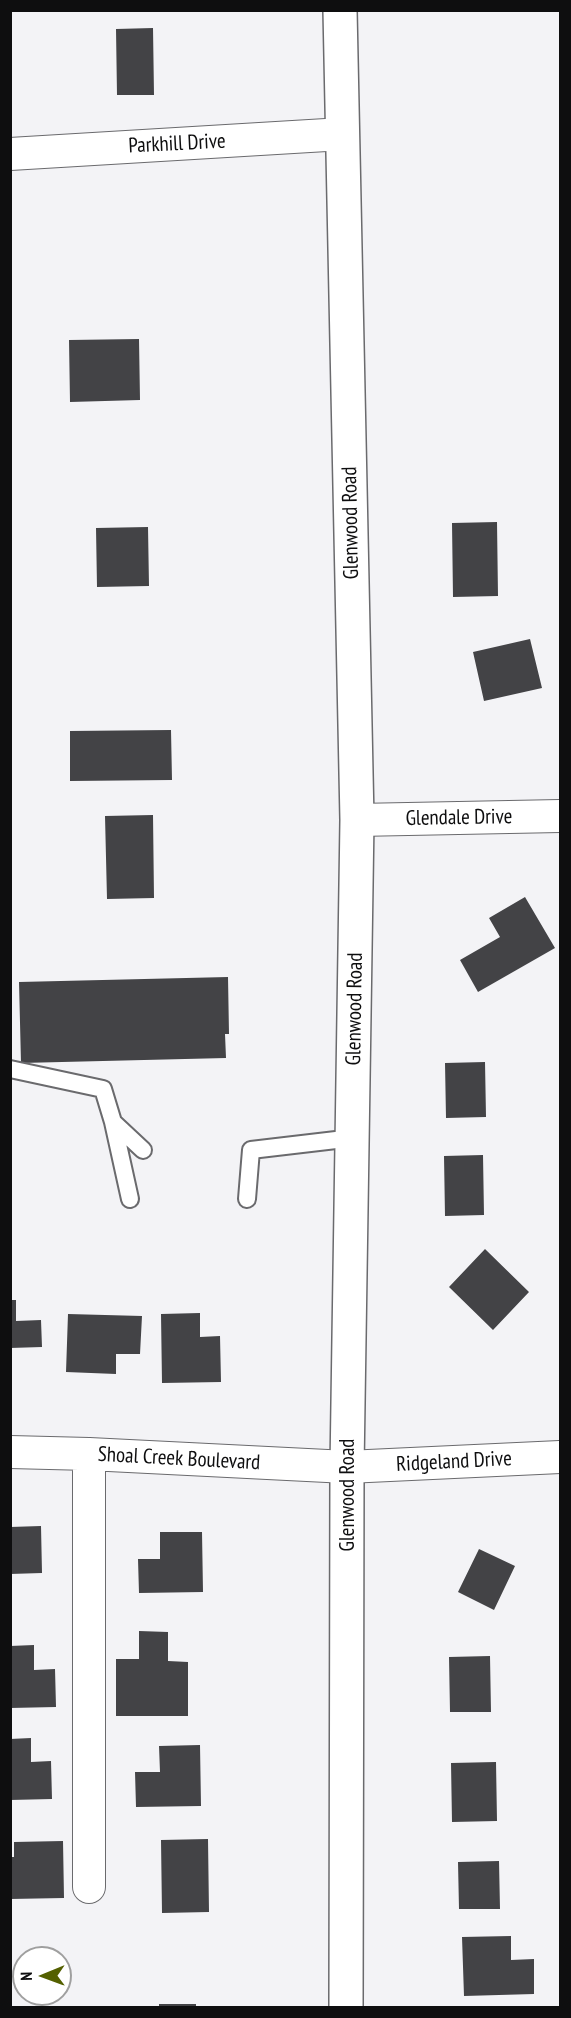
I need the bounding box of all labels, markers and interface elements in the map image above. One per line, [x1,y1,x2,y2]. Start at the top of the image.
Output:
street label: Parkhill Drive [128,129,226,159]
street label: Glenwood Road [337,466,365,580]
street label: Glendale Drive [405,804,513,832]
street label: Glenwood Road [341,952,369,1066]
street label: Glenwood Road [335,1439,361,1551]
street label: Shoal Creek Boulevard [97,1442,261,1476]
street label: Ridgeland Drive [396,1446,512,1478]
north arrow [12,1946,72,2006]
text: N [16,1972,36,1981]

